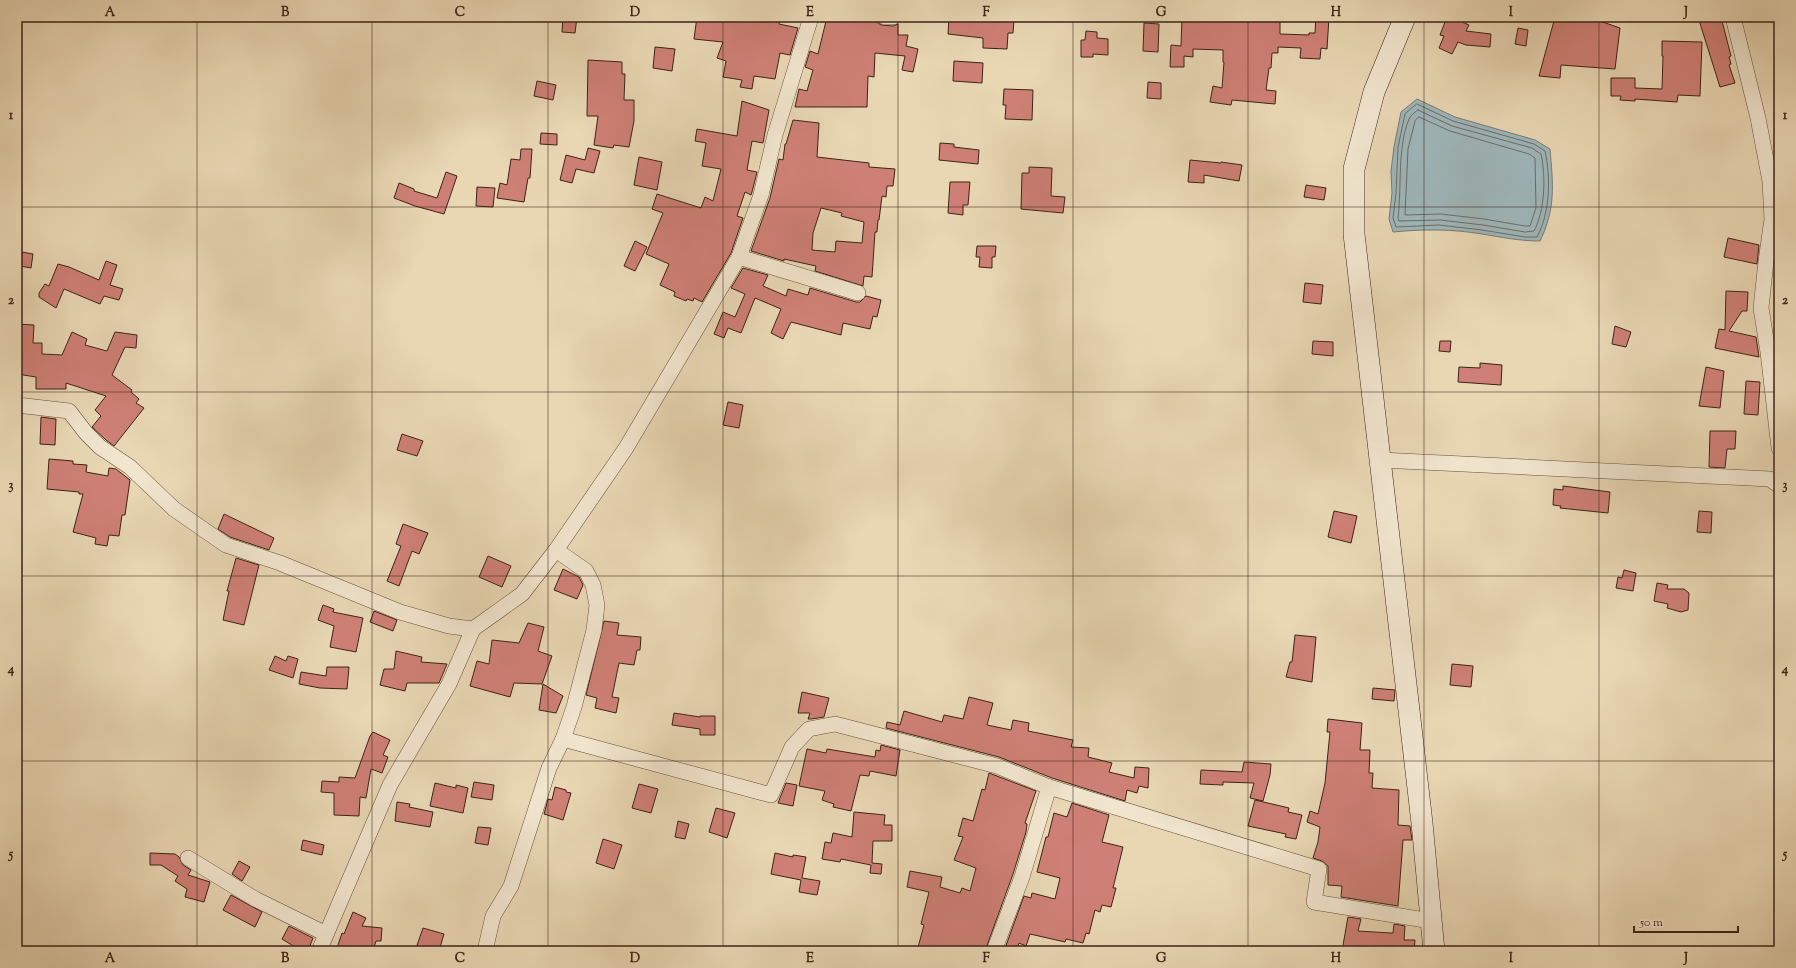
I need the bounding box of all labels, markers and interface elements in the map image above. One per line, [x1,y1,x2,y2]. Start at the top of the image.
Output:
text: A [105,4,116,22]
text: B [281,4,290,22]
text: C [455,4,465,22]
text: D [630,4,640,22]
text: E [806,4,814,22]
text: F [982,4,990,22]
text: G [1156,4,1167,22]
text: H [1331,4,1342,22]
text: I [1509,4,1514,22]
text: J [1683,4,1688,22]
text: 1 [9,107,14,125]
text: 1 [1783,107,1788,125]
text: 2 [8,292,15,310]
text: 2 [1782,292,1789,310]
text: 3 [8,477,14,495]
text: 3 [1782,477,1788,495]
text: 4 [7,661,15,679]
text: 4 [1781,661,1789,679]
text: 5 [8,846,14,864]
text: 5 [1782,846,1788,864]
scale bar [1634,908,1738,934]
text: 50 m [1639,914,1663,932]
text: A [105,950,116,968]
text: B [281,950,290,968]
text: C [455,950,465,968]
text: D [630,950,640,968]
text: E [806,950,814,968]
text: F [982,950,990,968]
text: G [1156,950,1167,968]
text: H [1331,950,1342,968]
text: I [1509,950,1514,968]
text: J [1683,950,1688,968]

